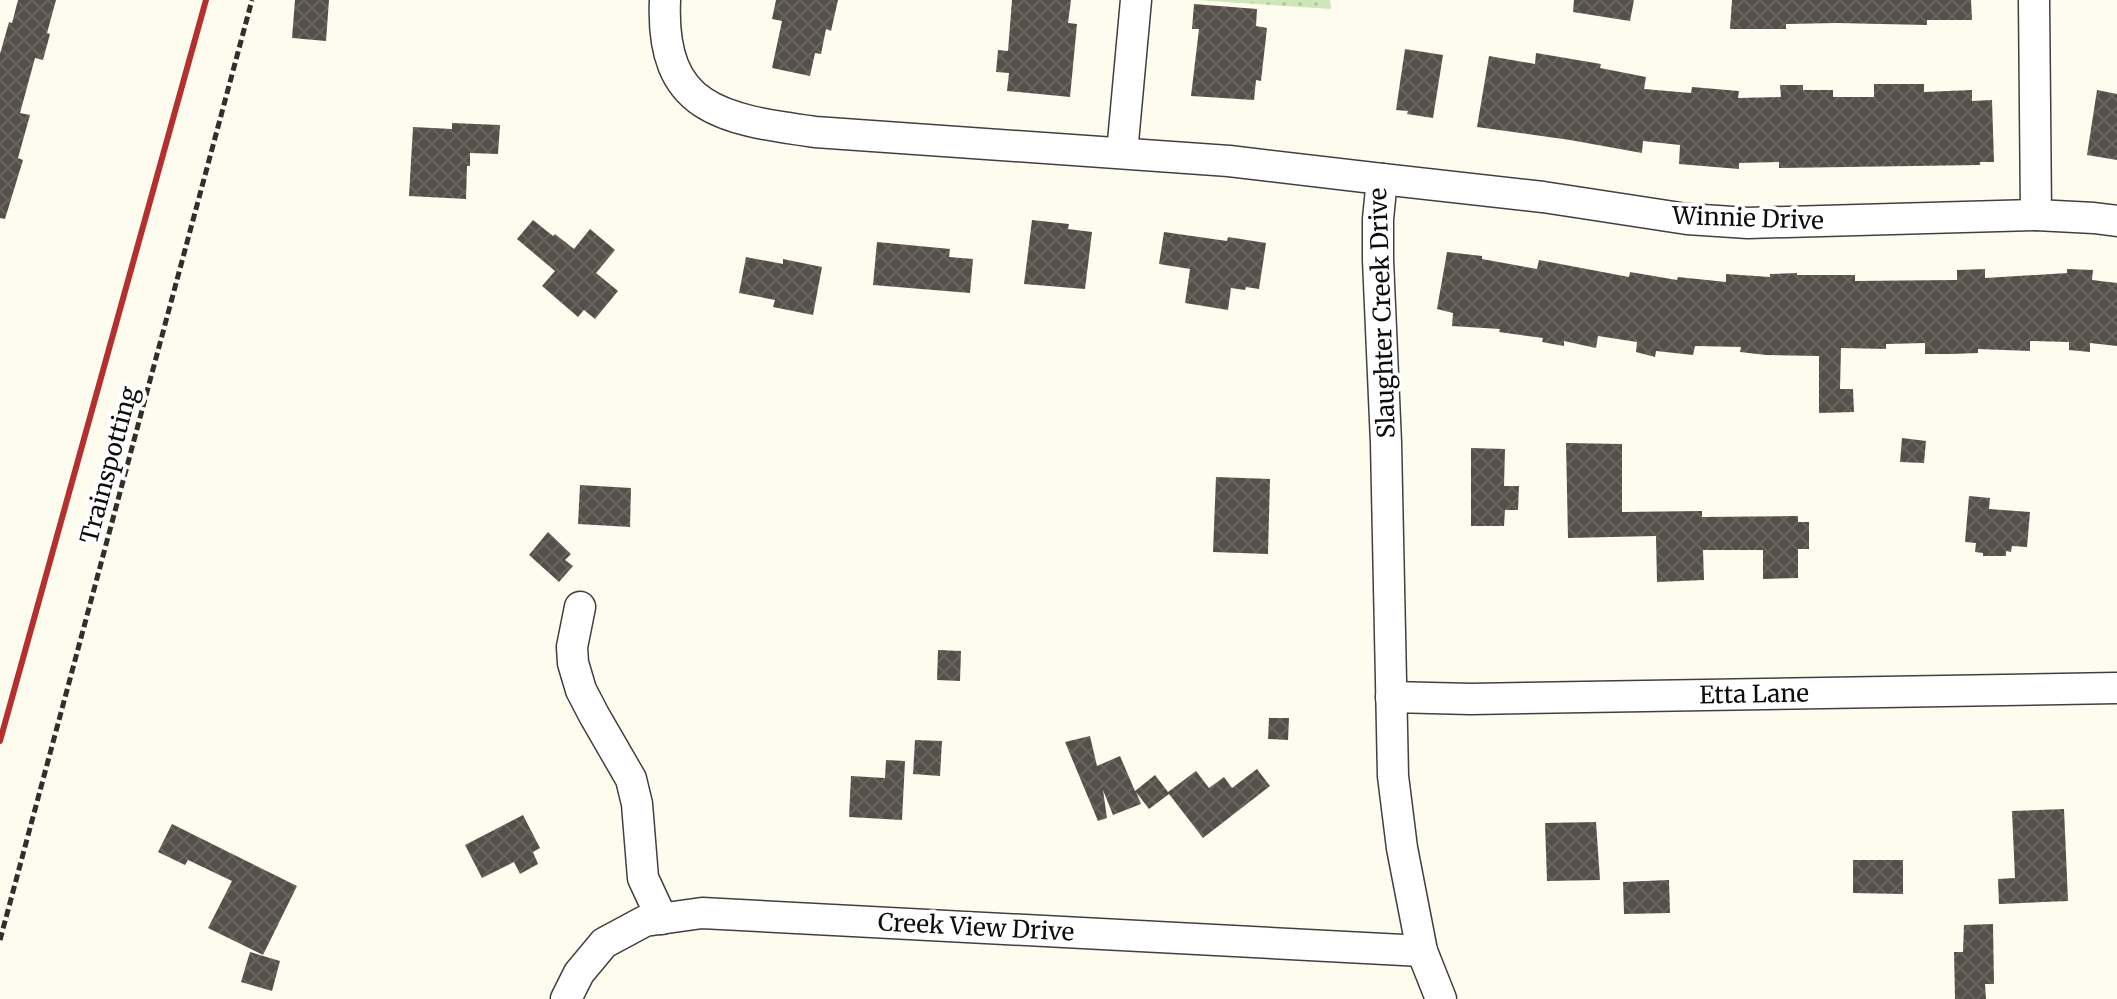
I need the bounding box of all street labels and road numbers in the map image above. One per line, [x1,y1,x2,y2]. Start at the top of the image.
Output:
street label: Slaughter Creek Drive [1362,187,1402,439]
street label: Winnie Drive [1671,200,1824,236]
street label: Trainspotting [73,382,145,547]
street label: Etta Lane [1699,678,1809,710]
street label: Creek View Drive [877,906,1075,948]

